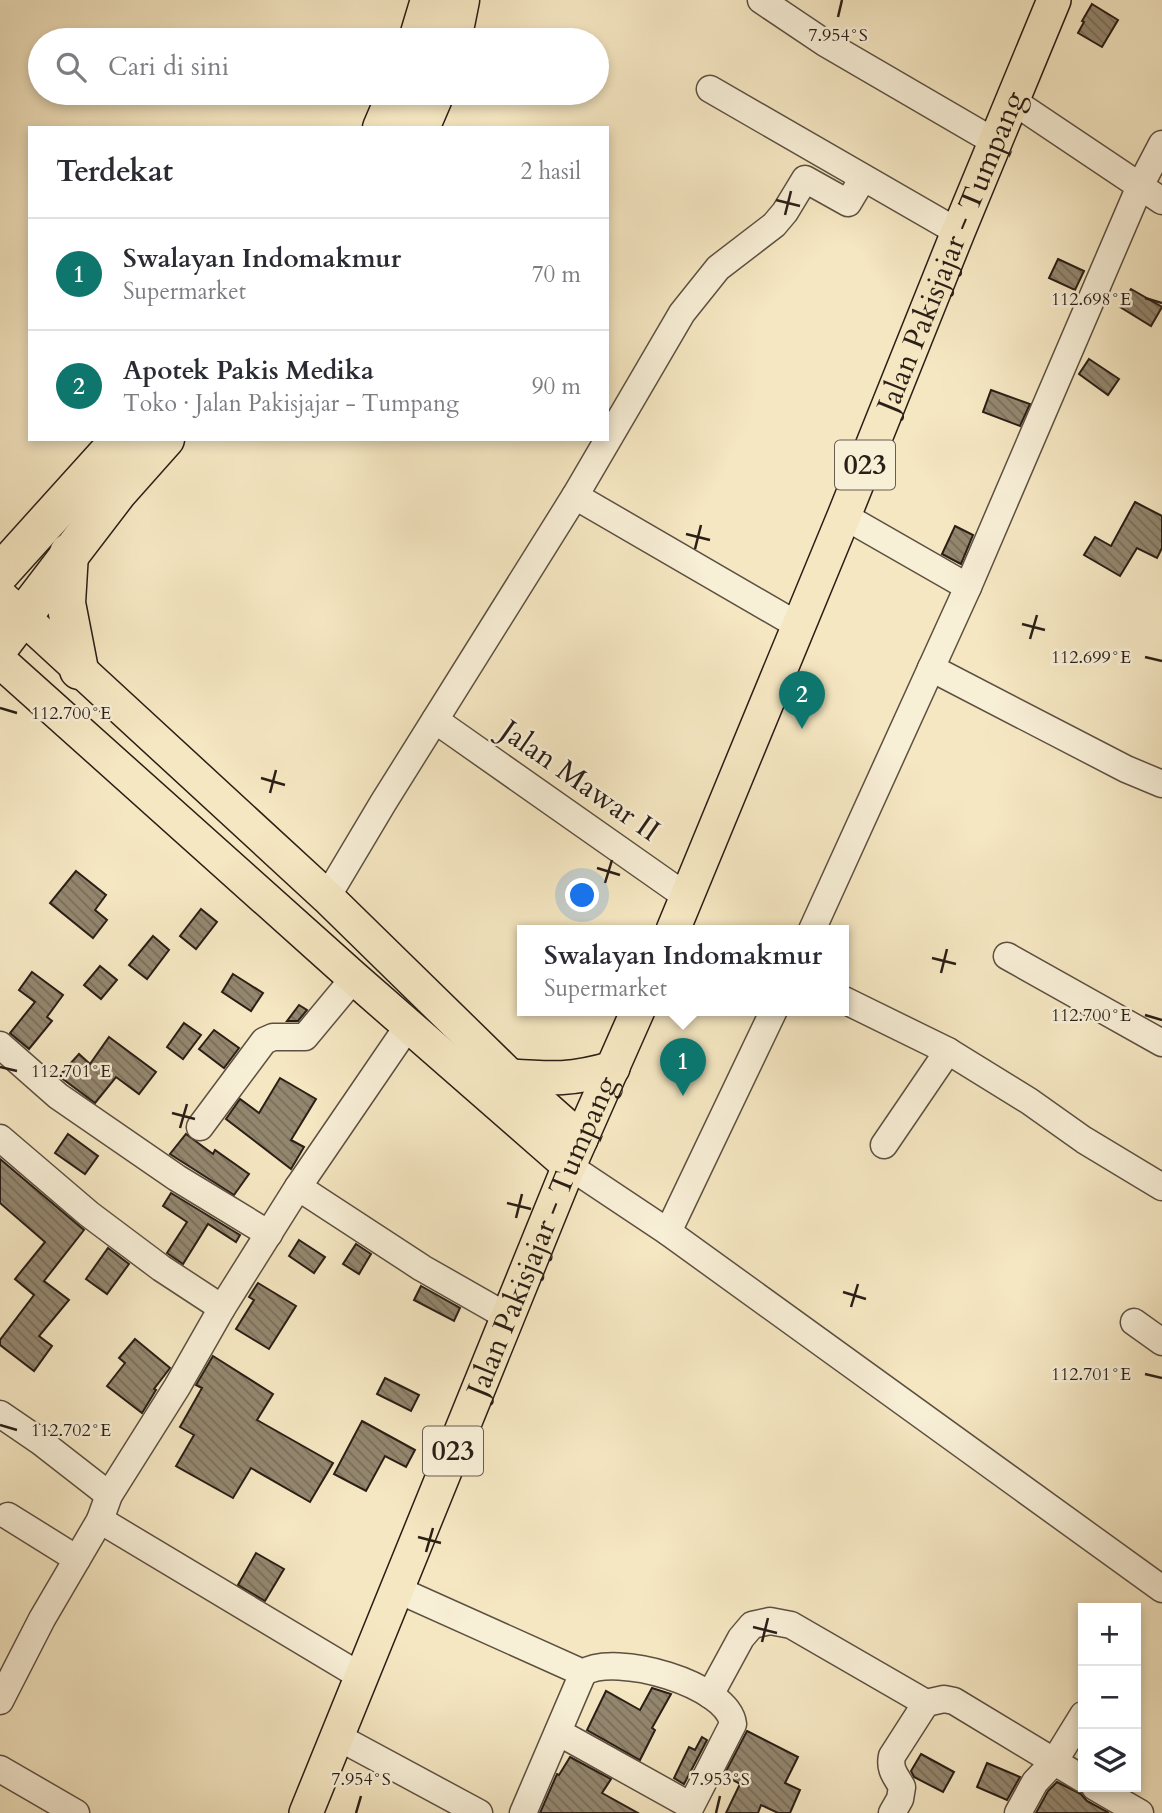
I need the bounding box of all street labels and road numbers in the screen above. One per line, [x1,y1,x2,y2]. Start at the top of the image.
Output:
street label: Jalan Pakisjajar - Tumpang [866,84,1035,422]
road number: 023 [835,440,895,490]
street label: Jalan Mawar II [489,708,668,851]
street label: Jalan Pakisjajar - Tumpang [455,1069,627,1407]
road number: 023 [423,1426,483,1476]

